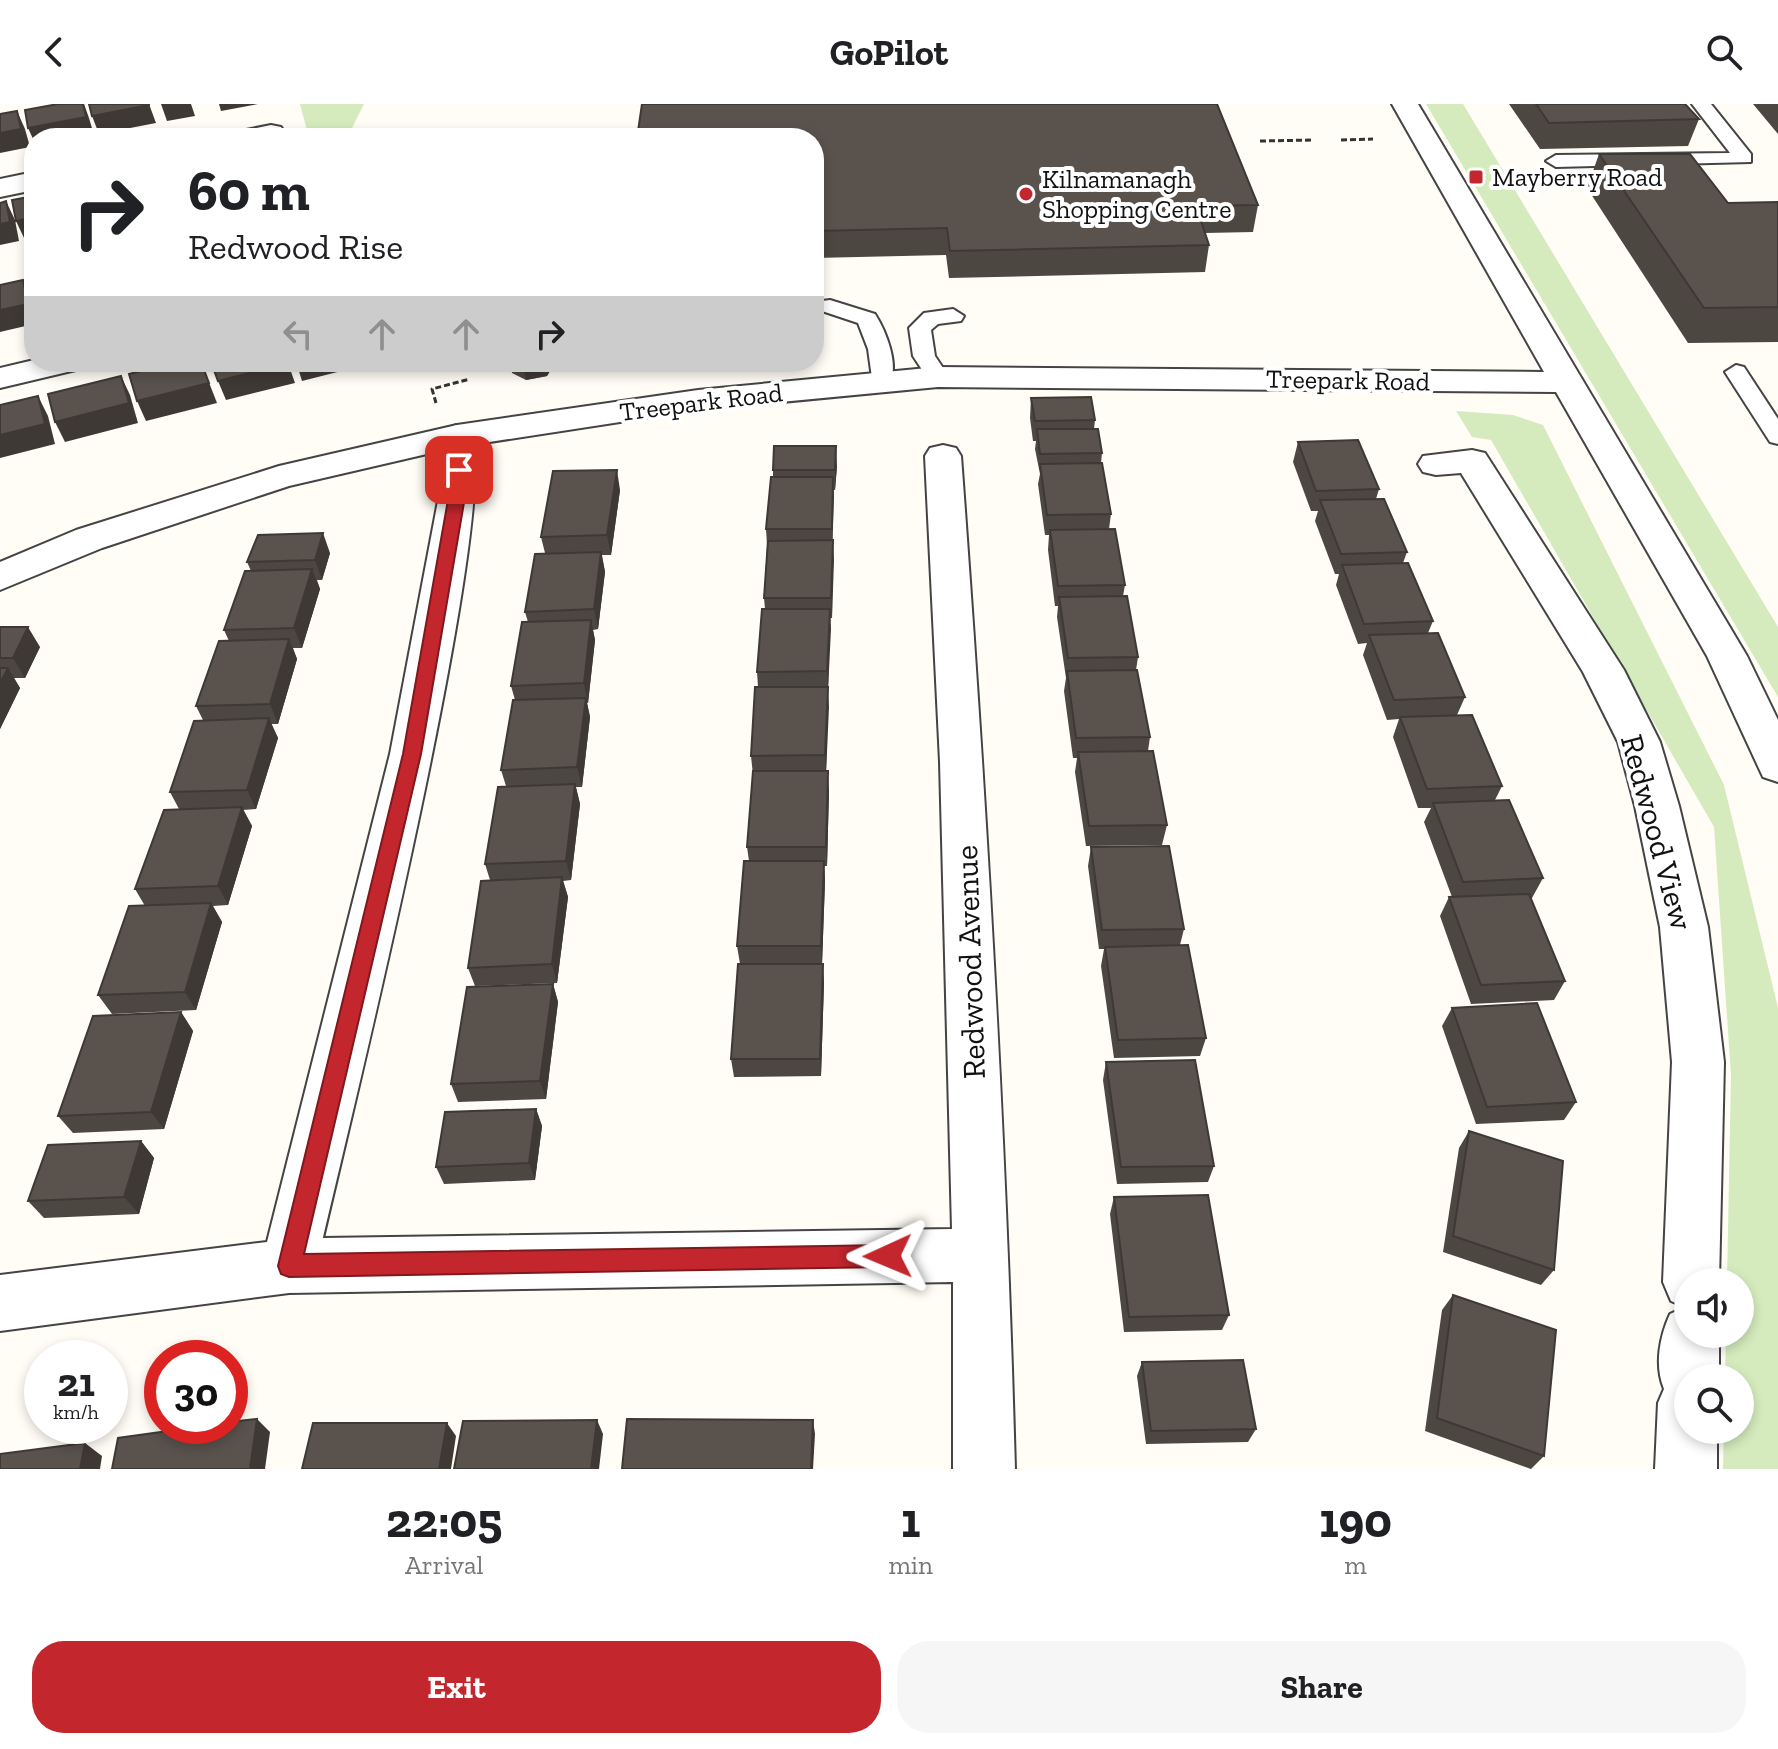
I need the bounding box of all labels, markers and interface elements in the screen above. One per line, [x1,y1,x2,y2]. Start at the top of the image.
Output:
icon: back [32,30,76,74]
icon: search [1702,30,1746,74]
text: GoPilot [830,31,948,74]
text: 60 m [188,157,310,224]
icon: right [56,160,160,264]
place label: Mayberry Road [1492,161,1662,193]
place label: Kilnamanagh Shopping Centre [1042,163,1231,225]
marker: Mayberry Road [1467,168,1485,186]
marker: Kilnamanagh Shopping Centre [1017,185,1035,203]
text: Redwood Rise [188,225,403,268]
icon: left [276,312,320,356]
icon: ahead [360,312,404,356]
icon: ahead [444,312,488,356]
icon: right [528,312,572,356]
street label: Treepark Road [1266,363,1430,397]
street label: Treepark Road [618,376,784,428]
pin [425,436,493,504]
icon: arrive [437,448,481,492]
street label: Redwood View [1613,730,1701,934]
street label: Redwood Avenue [947,844,993,1080]
position arrow [846,1214,930,1298]
map controls [1674,1268,1754,1444]
button: sound [1674,1268,1754,1348]
speed limit sign: 30 [144,1340,248,1444]
text: 21 [57,1358,95,1406]
button: search [1674,1364,1754,1444]
text: km/h [53,1400,99,1424]
text: 22:05 [386,1492,502,1549]
text: 1 [901,1492,920,1549]
text: 190 [1319,1492,1392,1549]
text: Arrival [405,1549,483,1581]
text: min [888,1549,933,1581]
text: m [1344,1549,1367,1581]
button: Exit [32,1641,881,1733]
button: Share [897,1641,1746,1733]

